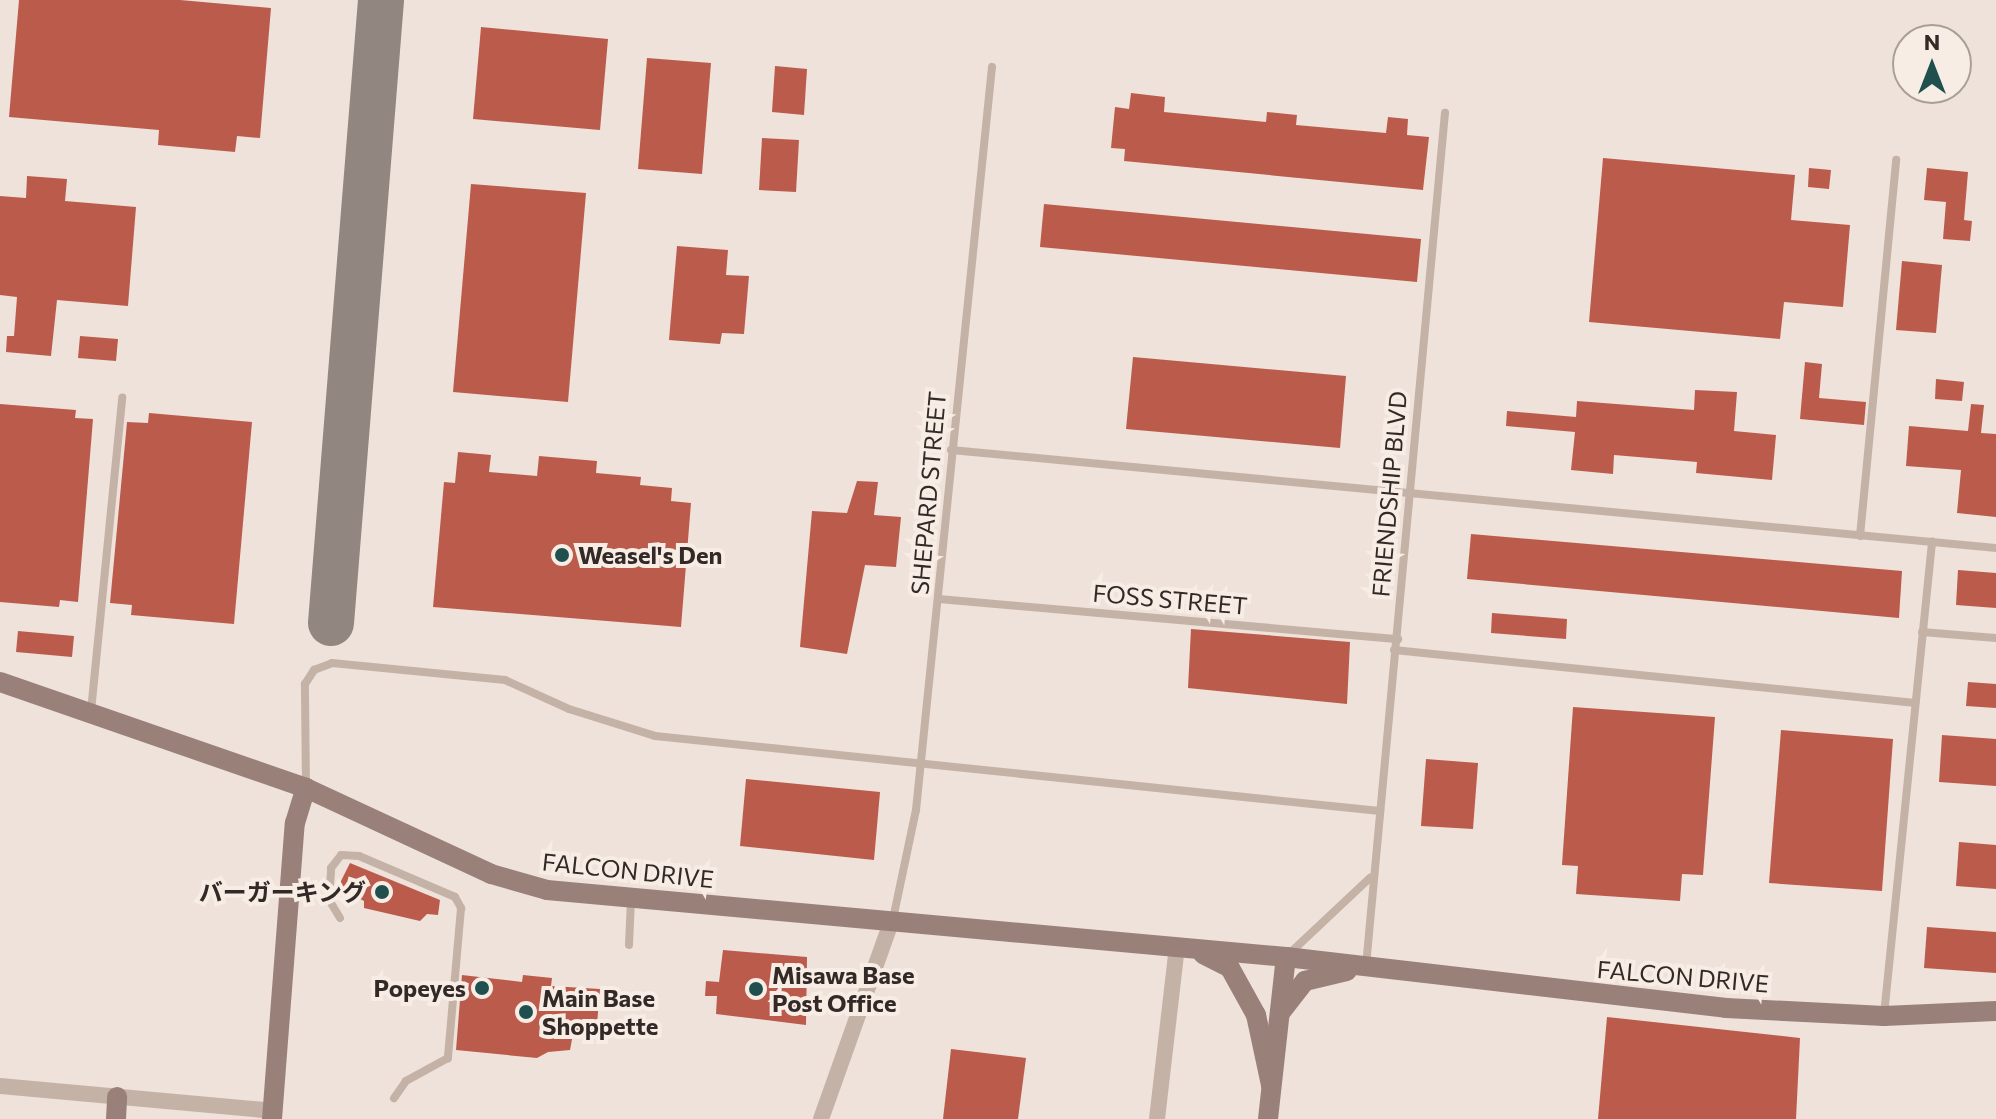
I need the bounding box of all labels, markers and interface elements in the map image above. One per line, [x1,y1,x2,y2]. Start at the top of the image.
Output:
north arrow [1892,24,1972,104]
text: N [1924,28,1940,55]
street label: SHEPARD STREET [905,390,951,596]
street label: FRIENDSHIP BLVD [1366,390,1412,598]
place label: Weasel's Den [578,541,722,569]
marker: Weasel's Den [553,546,571,564]
street label: FOSS STREET [1091,578,1249,620]
street label: FALCON DRIVE [541,847,715,893]
place label: バーガーキング [198,878,366,906]
marker: バーガーキング [373,883,391,901]
street label: FALCON DRIVE [1596,954,1770,998]
place label: Misawa Base Post Office [772,961,915,1017]
place label: Popeyes [373,974,466,1002]
marker: Popeyes [473,979,491,997]
marker: Misawa Base Post Office [747,980,765,998]
place label: Main Base Shoppette [542,984,658,1040]
marker: Main Base Shoppette [517,1003,535,1021]

